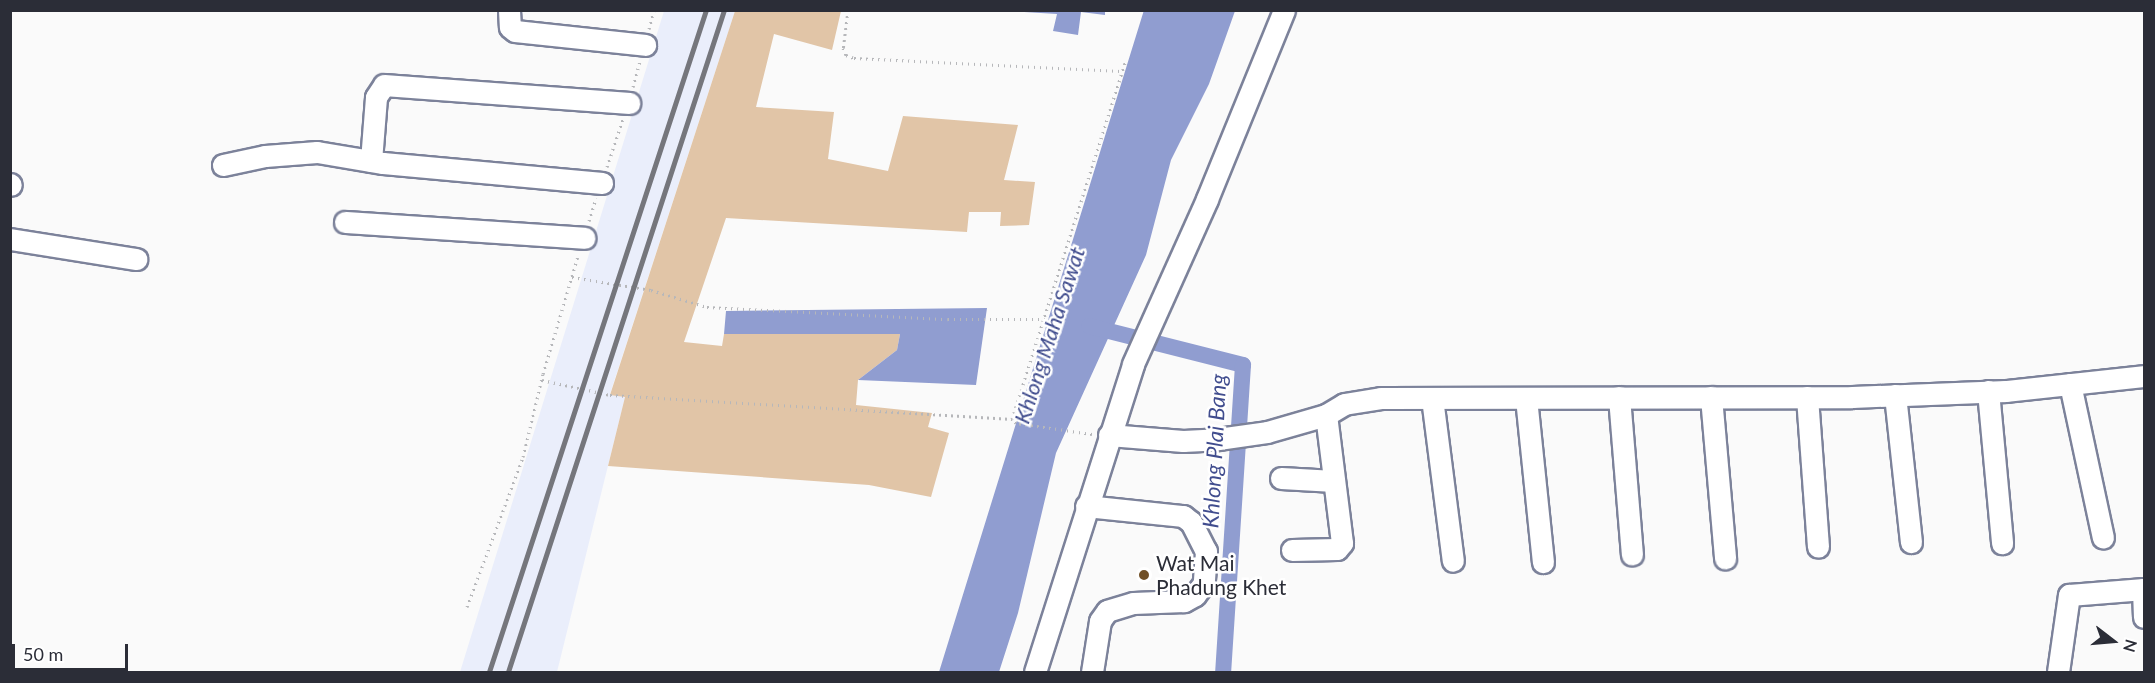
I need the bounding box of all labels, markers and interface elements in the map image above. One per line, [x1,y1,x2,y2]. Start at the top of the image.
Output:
water label: Khlong Maha Sawat [1008,243,1090,427]
water label: Khlong Plai Bang [1197,373,1231,529]
place label: Wat Mai Phadung Khet [1156,550,1286,600]
marker: Wat Mai Phadung Khet [1137,568,1151,582]
north arrow [2083,611,2143,671]
scale bar [15,632,130,670]
text: N [2120,638,2142,655]
text: 50 m [23,643,63,665]

